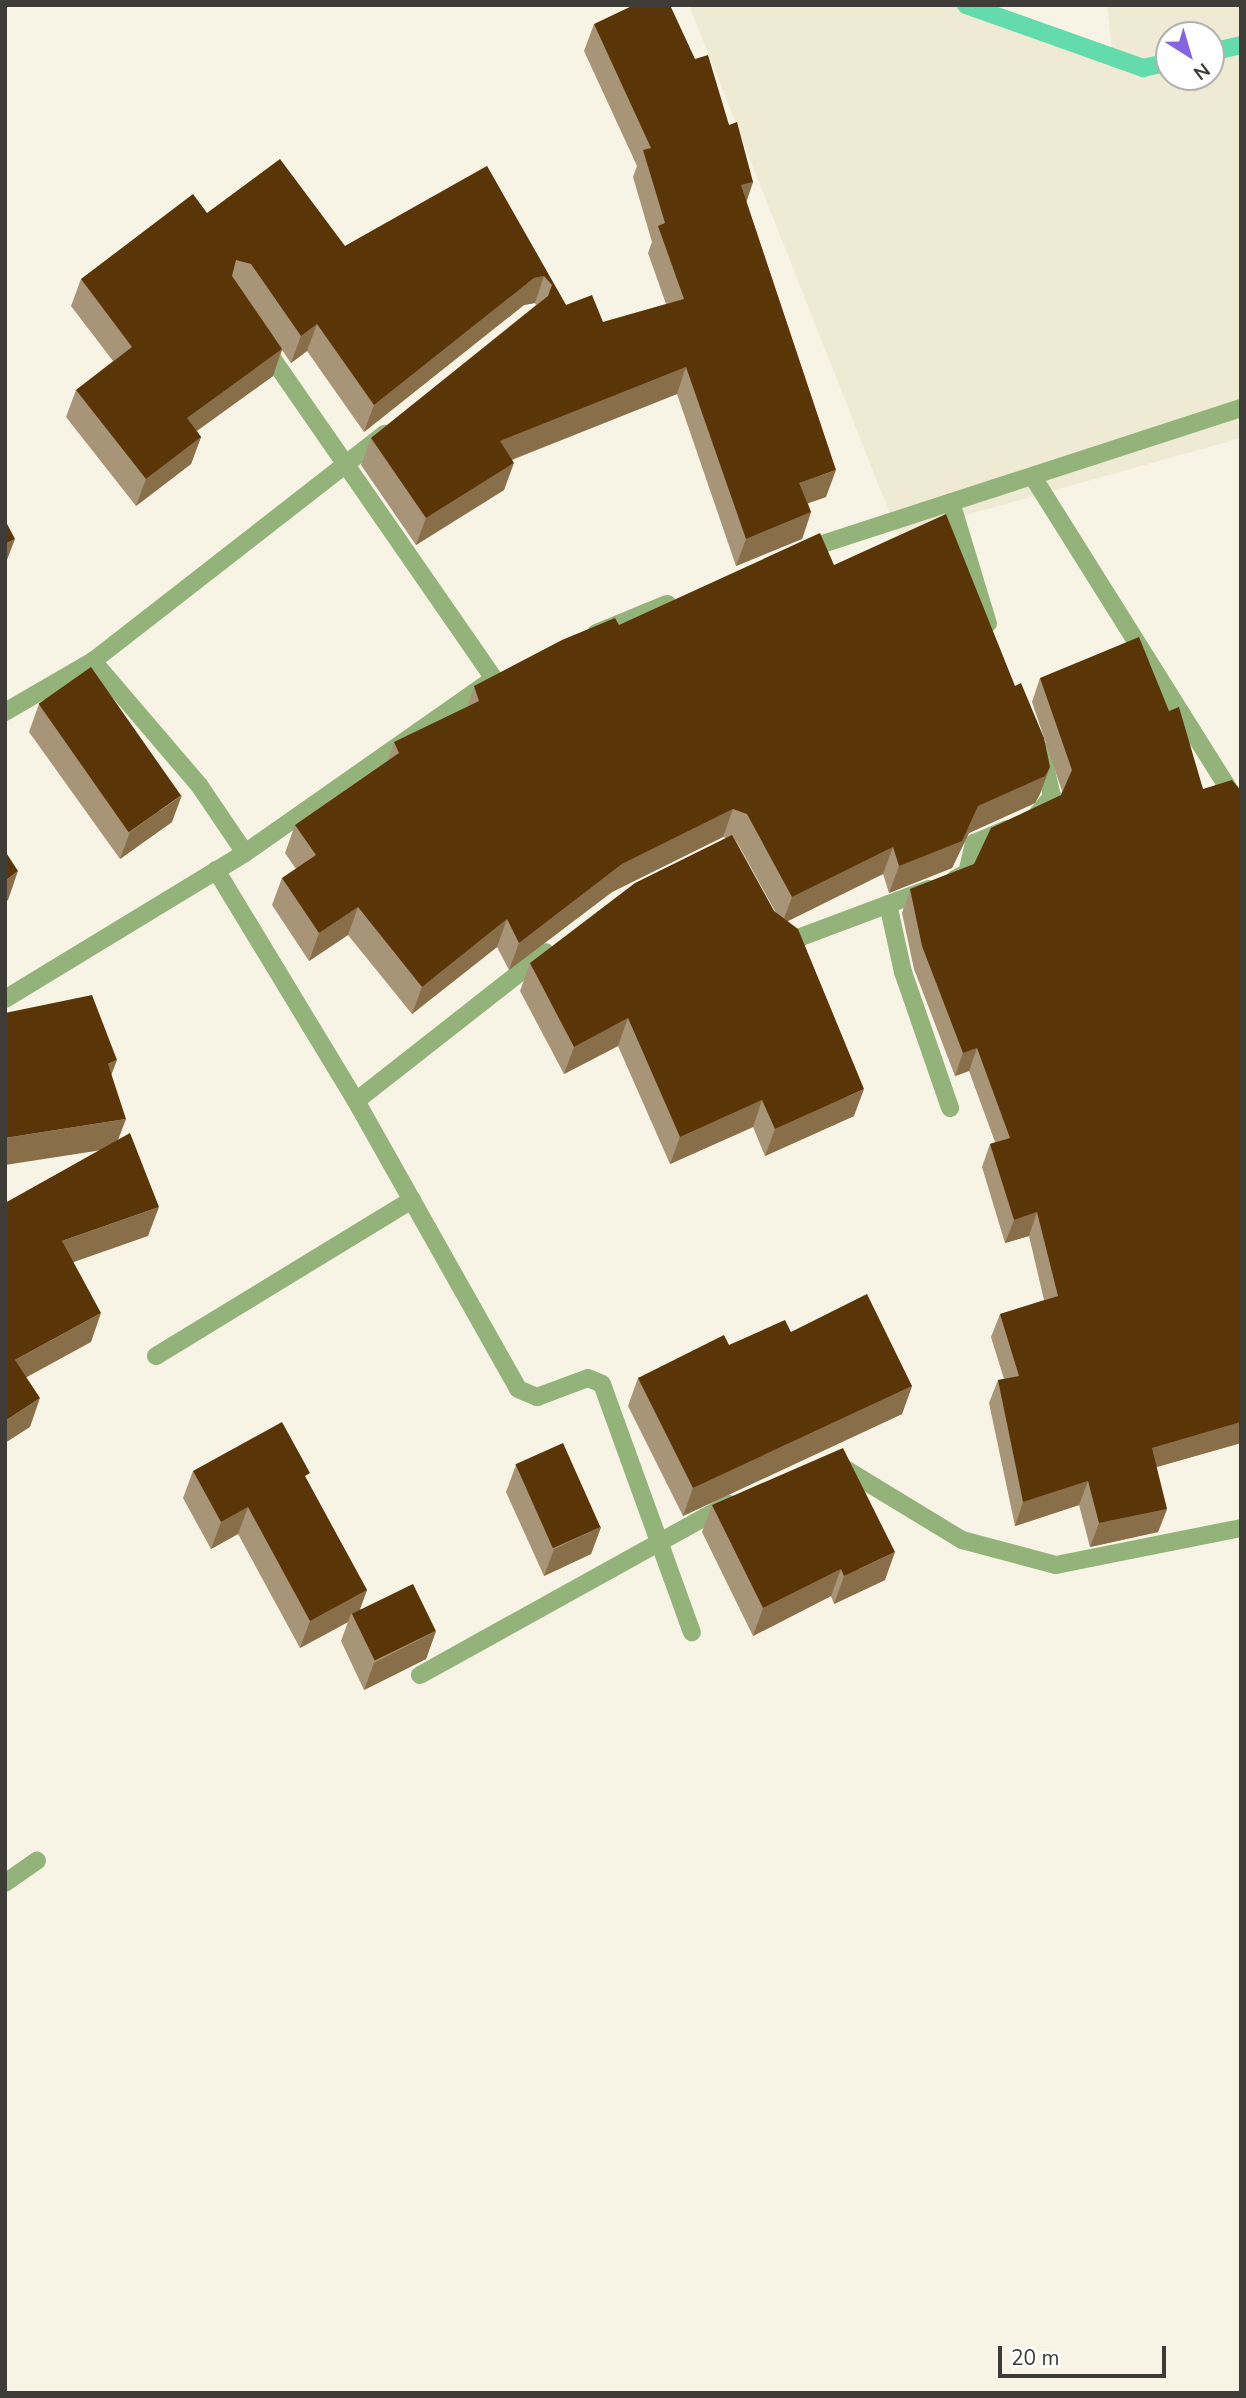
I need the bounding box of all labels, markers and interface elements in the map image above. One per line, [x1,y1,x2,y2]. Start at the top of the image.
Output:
north arrow [1155,21,1225,91]
text: N [1188,57,1215,86]
scale bar [1001,2332,1169,2376]
text: 20 m [1011,2344,1060,2372]

